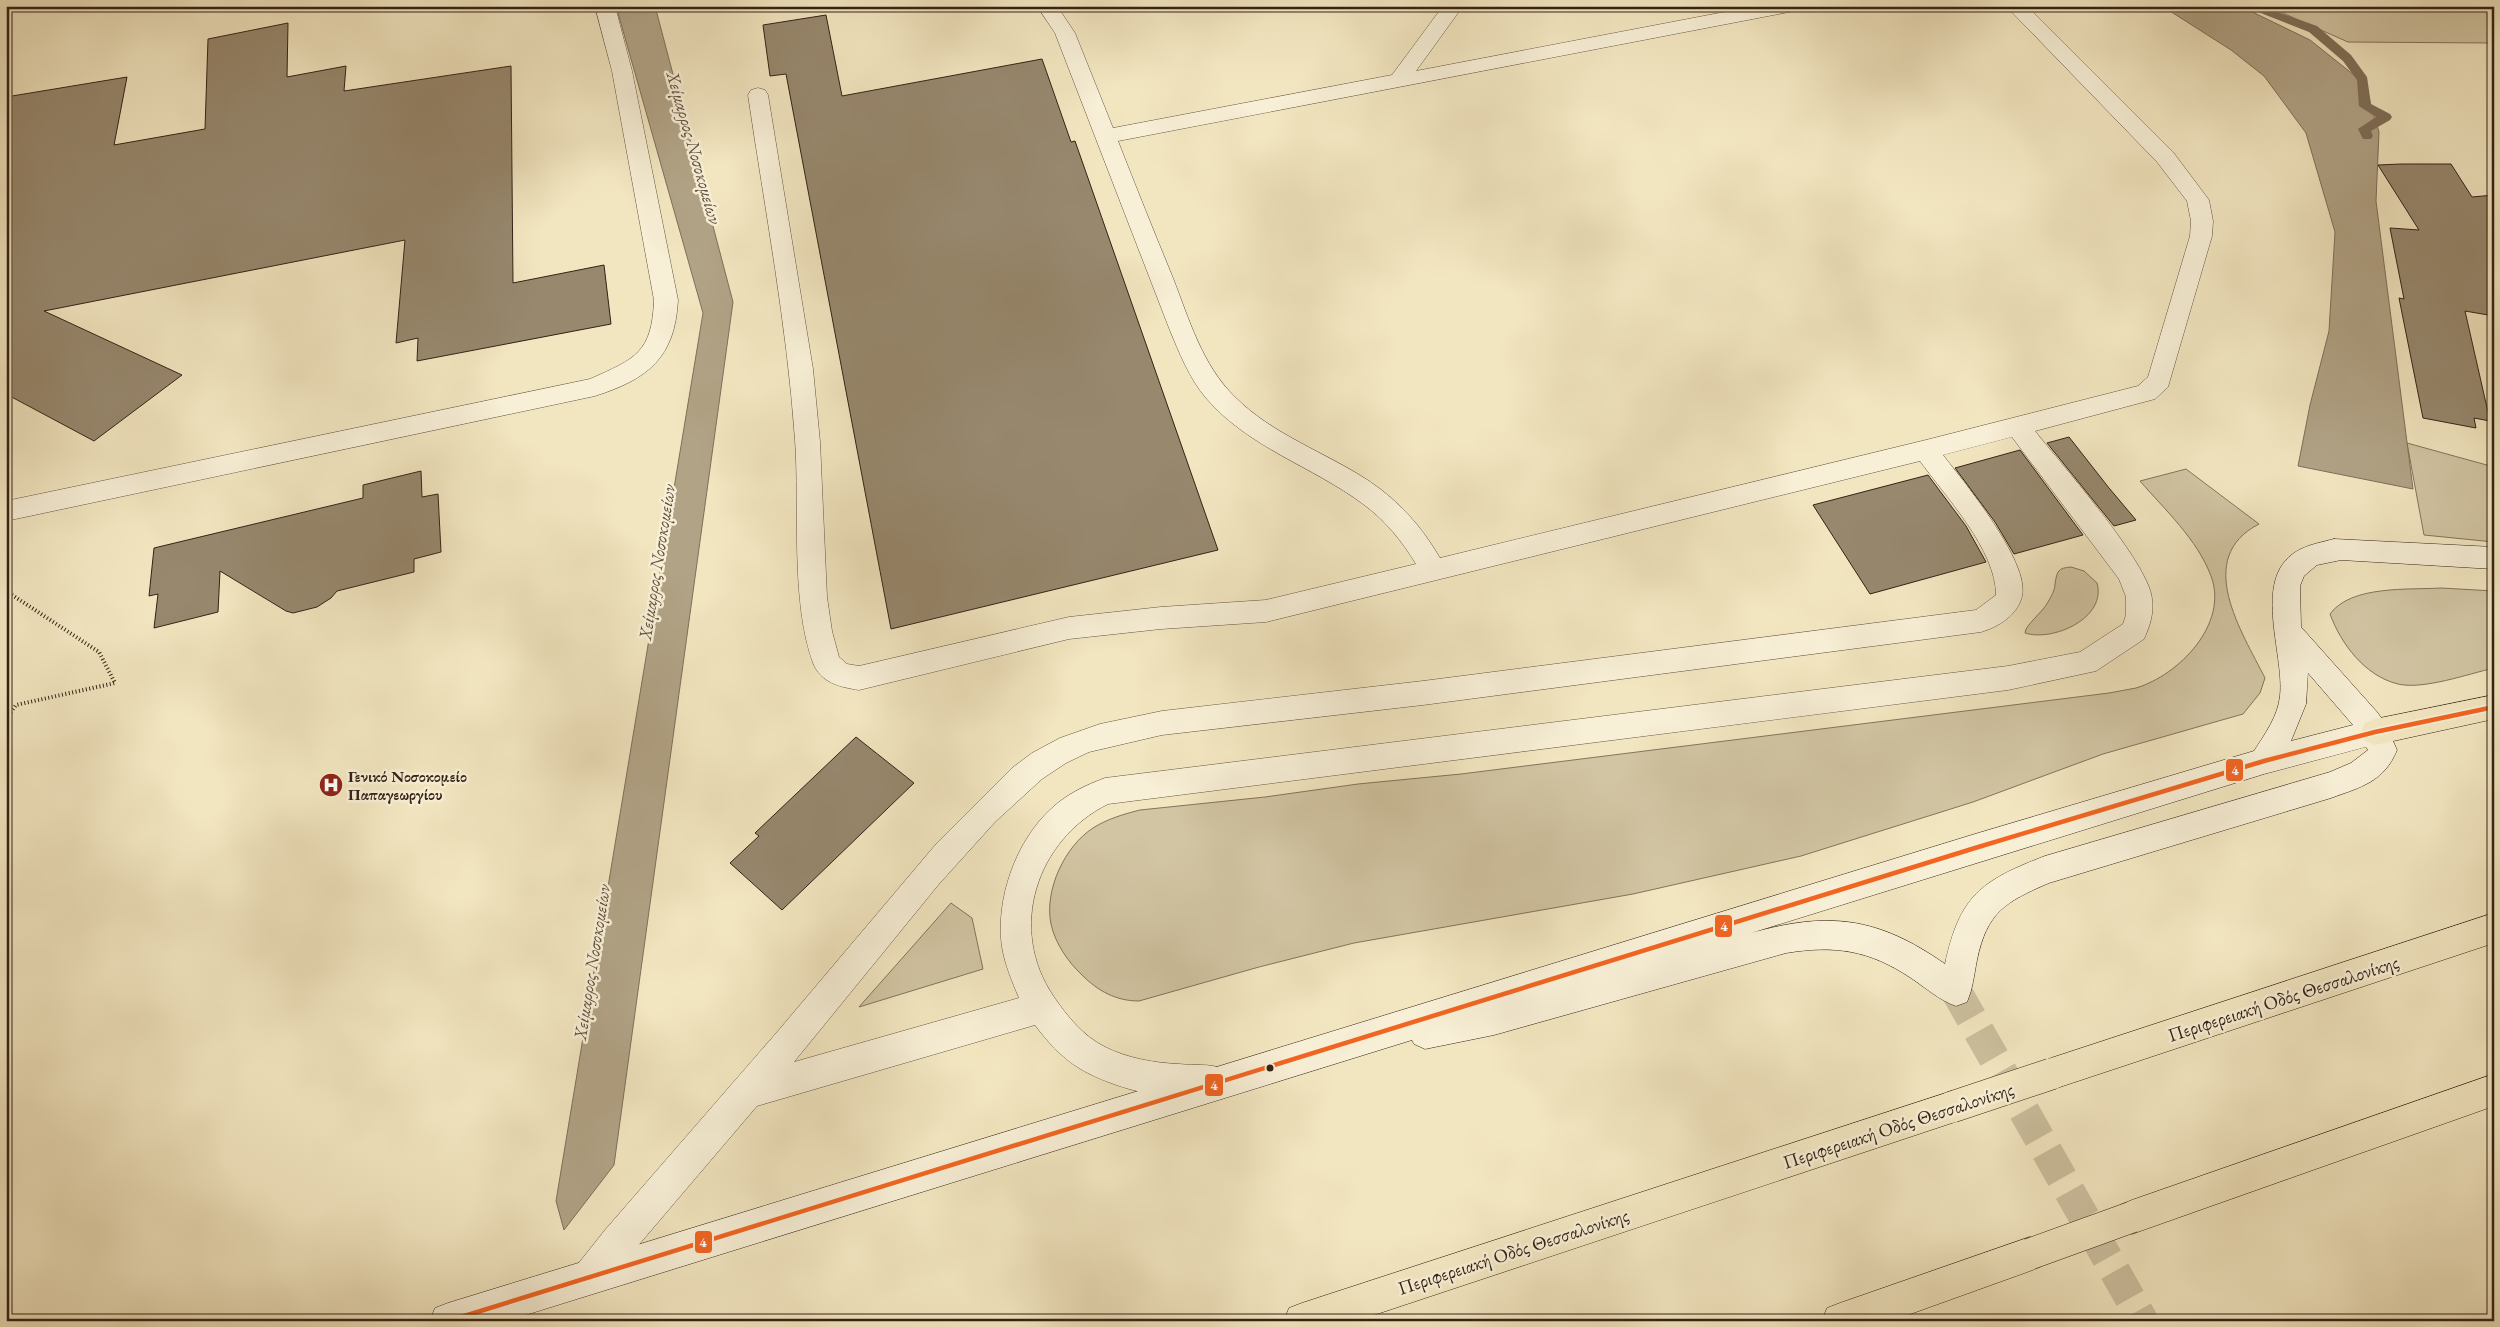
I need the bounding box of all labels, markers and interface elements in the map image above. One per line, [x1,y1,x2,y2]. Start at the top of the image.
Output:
water label: Χείμαρρος Νοσοκομείων [661,67,727,227]
water label: Χείμαρρος Νοσοκομείων [633,482,680,643]
line badge: 4 [2225,758,2244,782]
text: 4 [2231,761,2239,779]
place label: Γενικό Νοσοκομείο Παπαγεωργίου [348,766,467,805]
hospital icon: Γενικό Νοσοκομείο Παπαγεωργίου [318,772,344,798]
water label: Χείμαρρος Νοσοκομείων [568,882,615,1043]
line badge: 4 [1714,914,1733,938]
text: 4 [1720,917,1728,935]
street label: Περιφερειακή Οδός Θεσσαλονίκης [2165,949,2402,1048]
unlabelled marker [1265,1063,1275,1073]
line badge: 4 [1204,1073,1224,1097]
text: 4 [1210,1076,1218,1094]
street label: Περιφερειακή Οδός Θεσσαλονίκης [1780,1076,2017,1175]
street label: Περιφερειακή Οδός Θεσσαλονίκης [1395,1202,1632,1301]
line badge: 4 [694,1230,713,1254]
text: 4 [699,1233,707,1251]

